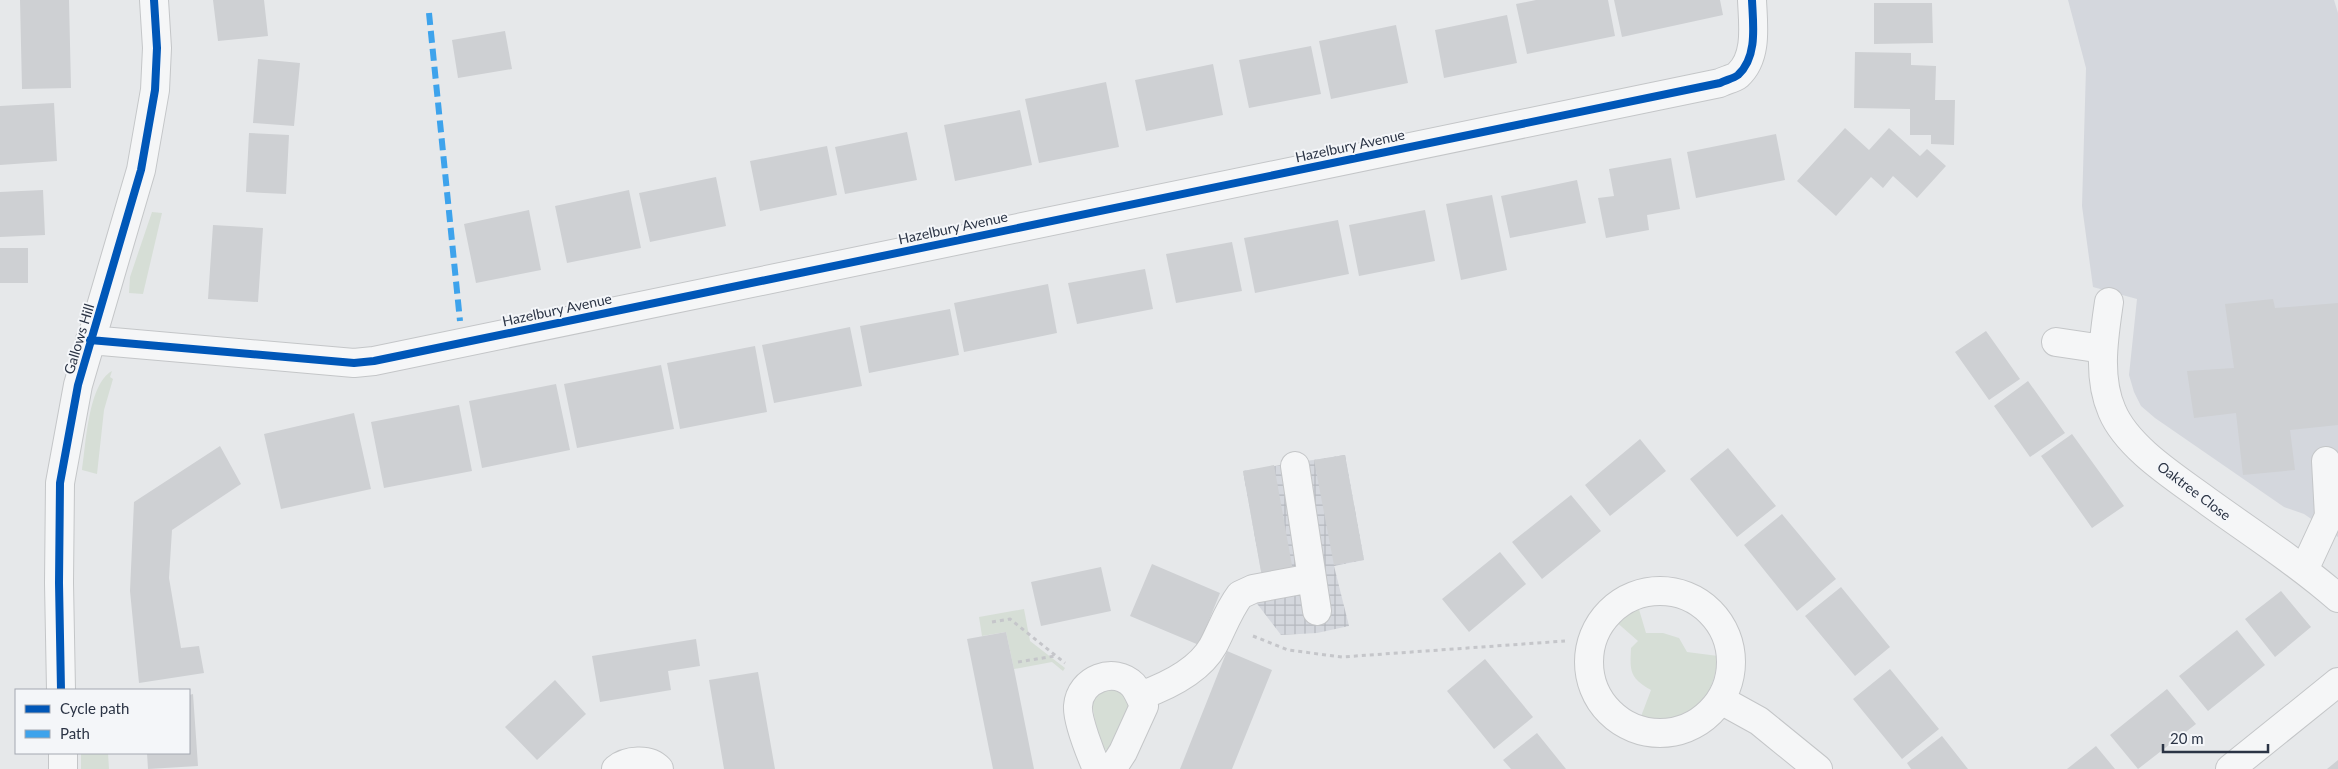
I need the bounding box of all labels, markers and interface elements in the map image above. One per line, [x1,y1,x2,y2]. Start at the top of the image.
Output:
street label: Hazelbury Avenue [1294,126,1406,165]
street label: Hazelbury Avenue [897,208,1009,247]
street label: Hazelbury Avenue [501,290,613,329]
street label: Gallows Hill [60,302,97,376]
street label: Oaktree Close [2154,458,2234,524]
legend [15,689,190,754]
text: Cycle path [60,699,129,717]
scale bar [2163,722,2268,754]
text: Path [60,724,90,742]
text: 20 m [2170,729,2204,747]

